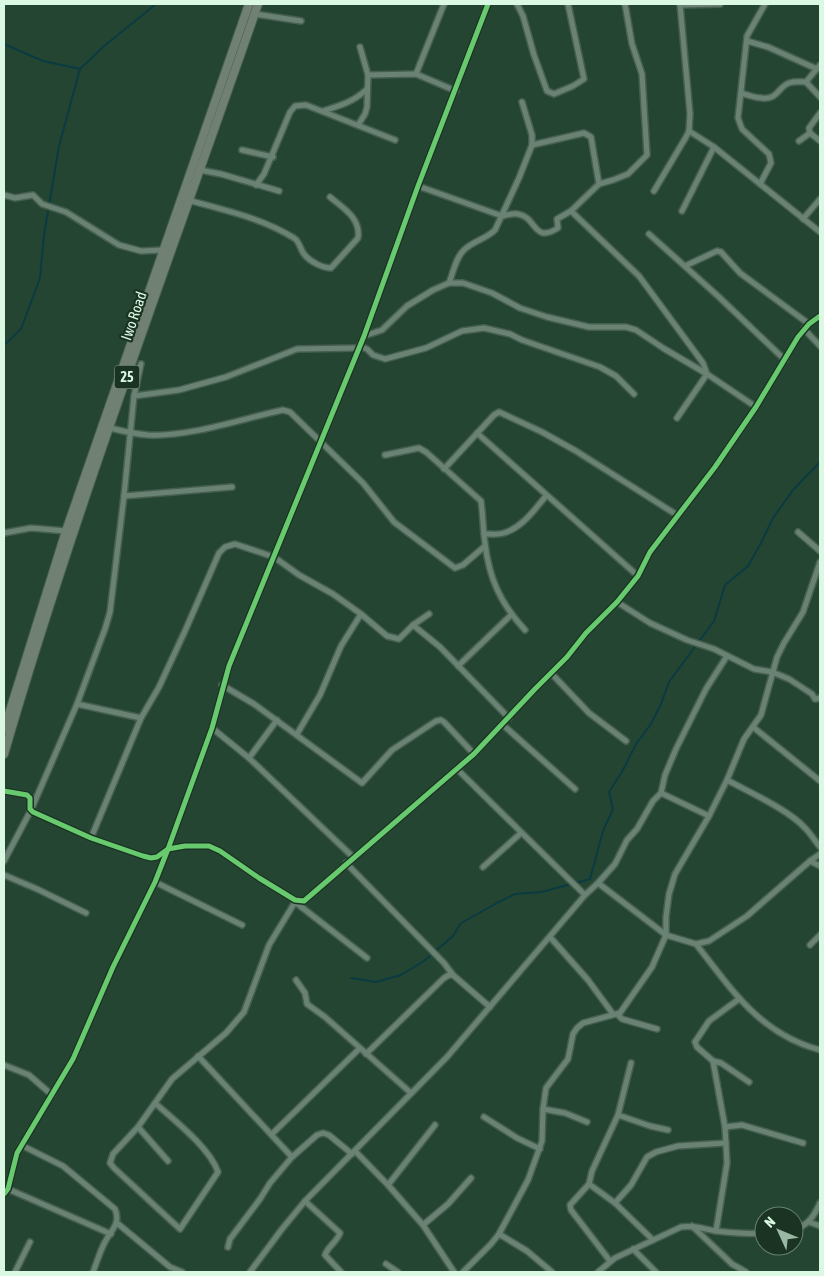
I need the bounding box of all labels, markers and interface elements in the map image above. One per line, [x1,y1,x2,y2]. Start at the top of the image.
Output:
street label: Iwo Road [117,289,150,342]
road number: 25 [114,366,140,388]
north arrow [754,1206,804,1256]
text: N [761,1213,778,1230]

